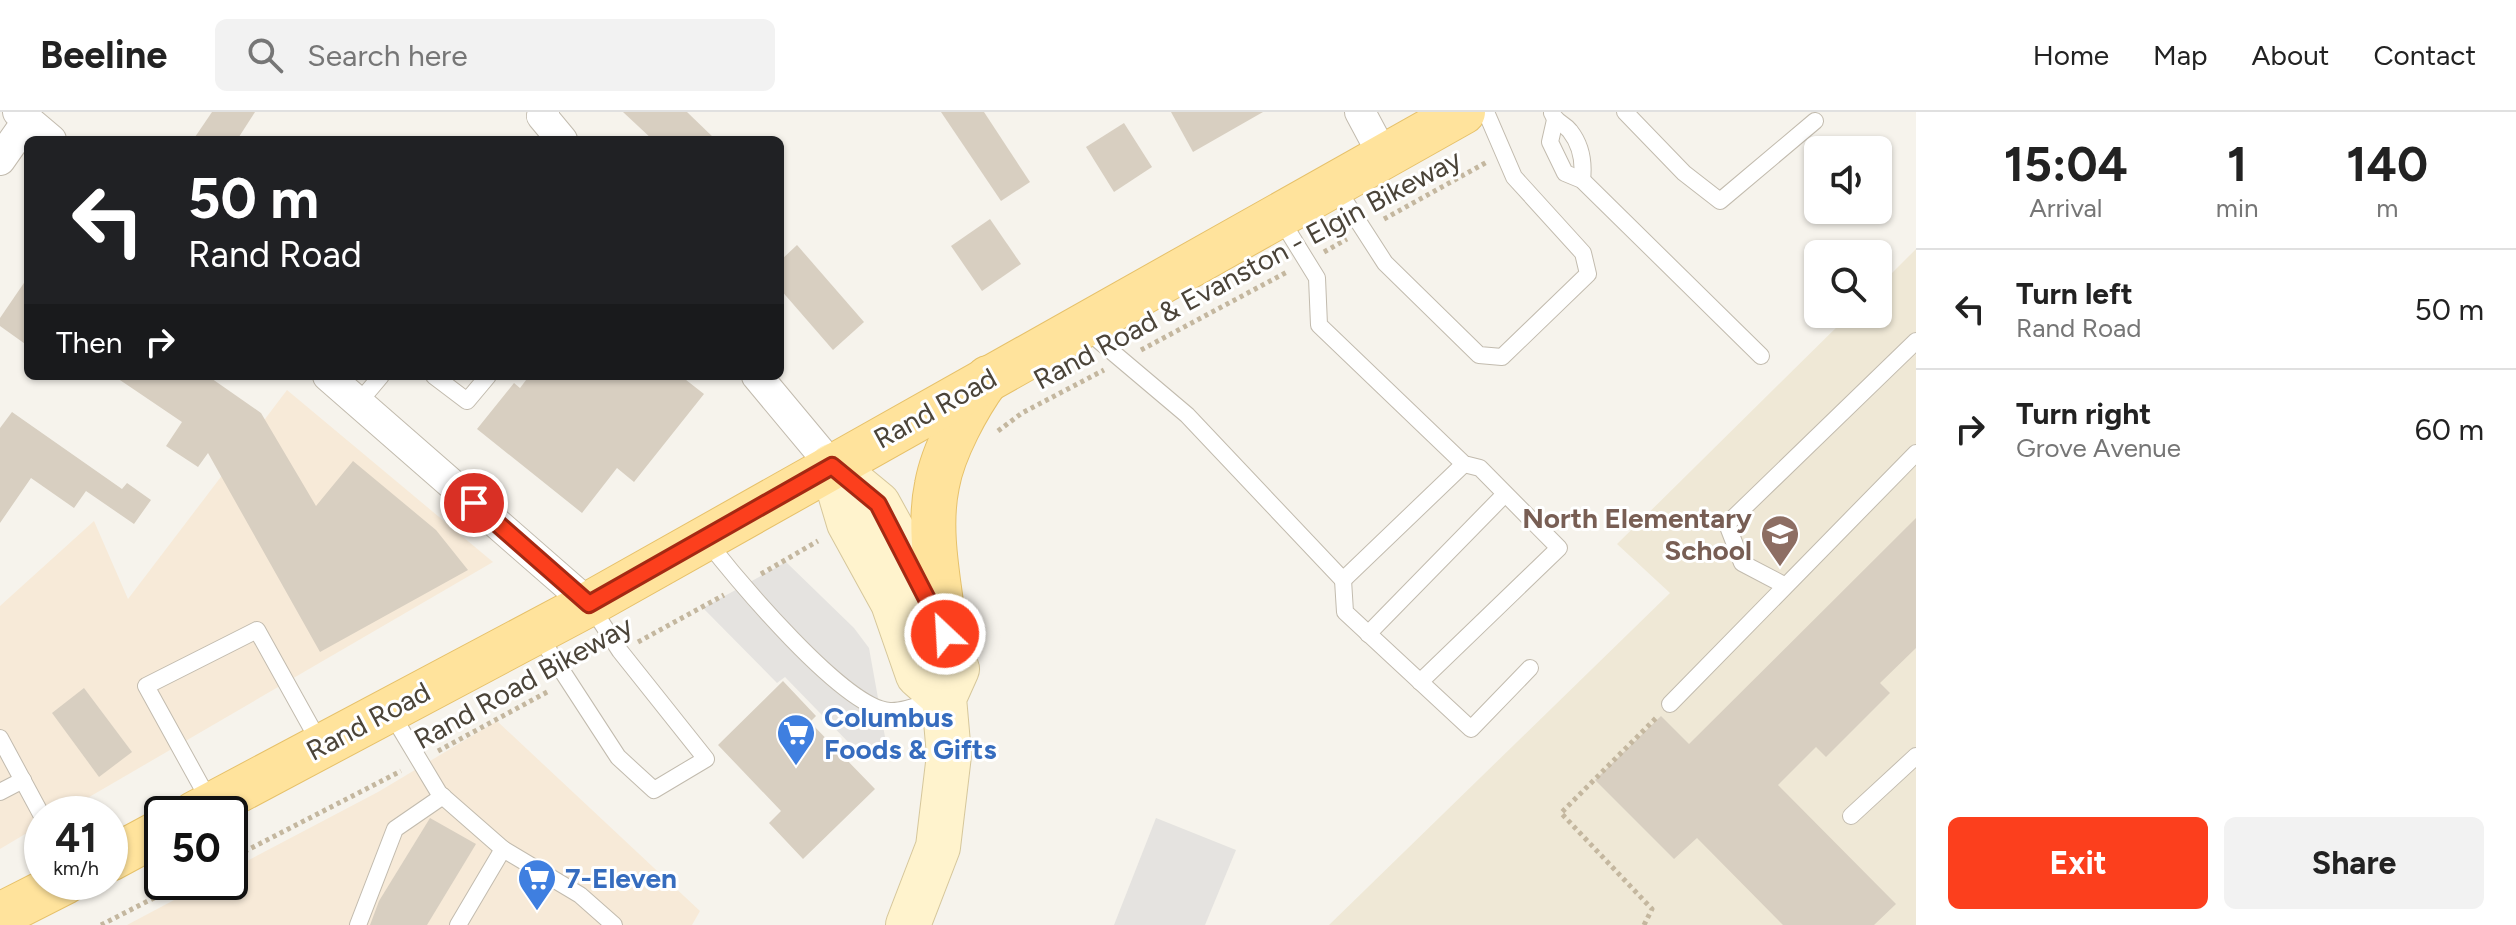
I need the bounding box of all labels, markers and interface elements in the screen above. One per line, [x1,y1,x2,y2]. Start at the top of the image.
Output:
search box [215,19,775,91]
text: Beeline [40,32,167,78]
icon: search [243,33,287,77]
text: Search here [307,37,468,74]
text: Home [2033,38,2109,72]
text: Map [2153,38,2208,72]
text: About [2252,38,2329,72]
text: Contact [2373,38,2476,72]
text: 15:04 [2004,135,2128,193]
text: 1 [2227,135,2247,193]
text: 140 [2346,135,2428,193]
map controls [1804,136,1892,328]
button: sound [1804,136,1892,224]
street label: Rand Road & Evanston - Elgin Bikeway [1027,141,1467,396]
text: 50 m [188,165,319,232]
icon: left [56,168,160,272]
text: Arrival [2029,192,2103,224]
text: min [2216,192,2258,224]
text: m [2376,192,2398,224]
text: Rand Road [188,233,362,276]
button: search [1804,240,1892,328]
text: Turn left [2016,275,2133,312]
icon: left [1948,287,1992,331]
text: 50 m [2415,291,2484,328]
text: Rand Road [2016,312,2142,344]
icon: right [138,320,182,364]
text: Then [56,324,122,361]
street label: Rand Road [868,360,1002,456]
text: Turn right [2016,395,2151,432]
icon: right [1948,407,1992,451]
text: 60 m [2415,411,2484,448]
text: Grove Avenue [2016,432,2181,464]
pin [440,469,508,537]
icon: arrive [452,481,496,525]
place label: North Elementary School [1522,501,1753,567]
school or university icon: North Elementary School [1759,513,1801,568]
position arrow [903,592,987,676]
street label: Rand Road Bikeway [408,608,638,756]
street label: Rand Road [300,674,436,768]
place label: Columbus Foods & Gifts [824,700,996,766]
supermarket icon: Columbus Foods & Gifts [775,712,817,767]
speed limit sign: 50 [144,796,248,900]
text: 41 [55,814,97,862]
button: Exit [1948,817,2208,909]
button: Share [2224,817,2484,909]
text: km/h [53,856,99,880]
supermarket icon: 7-Eleven [516,857,558,912]
place label: 7-Eleven [565,861,677,895]

